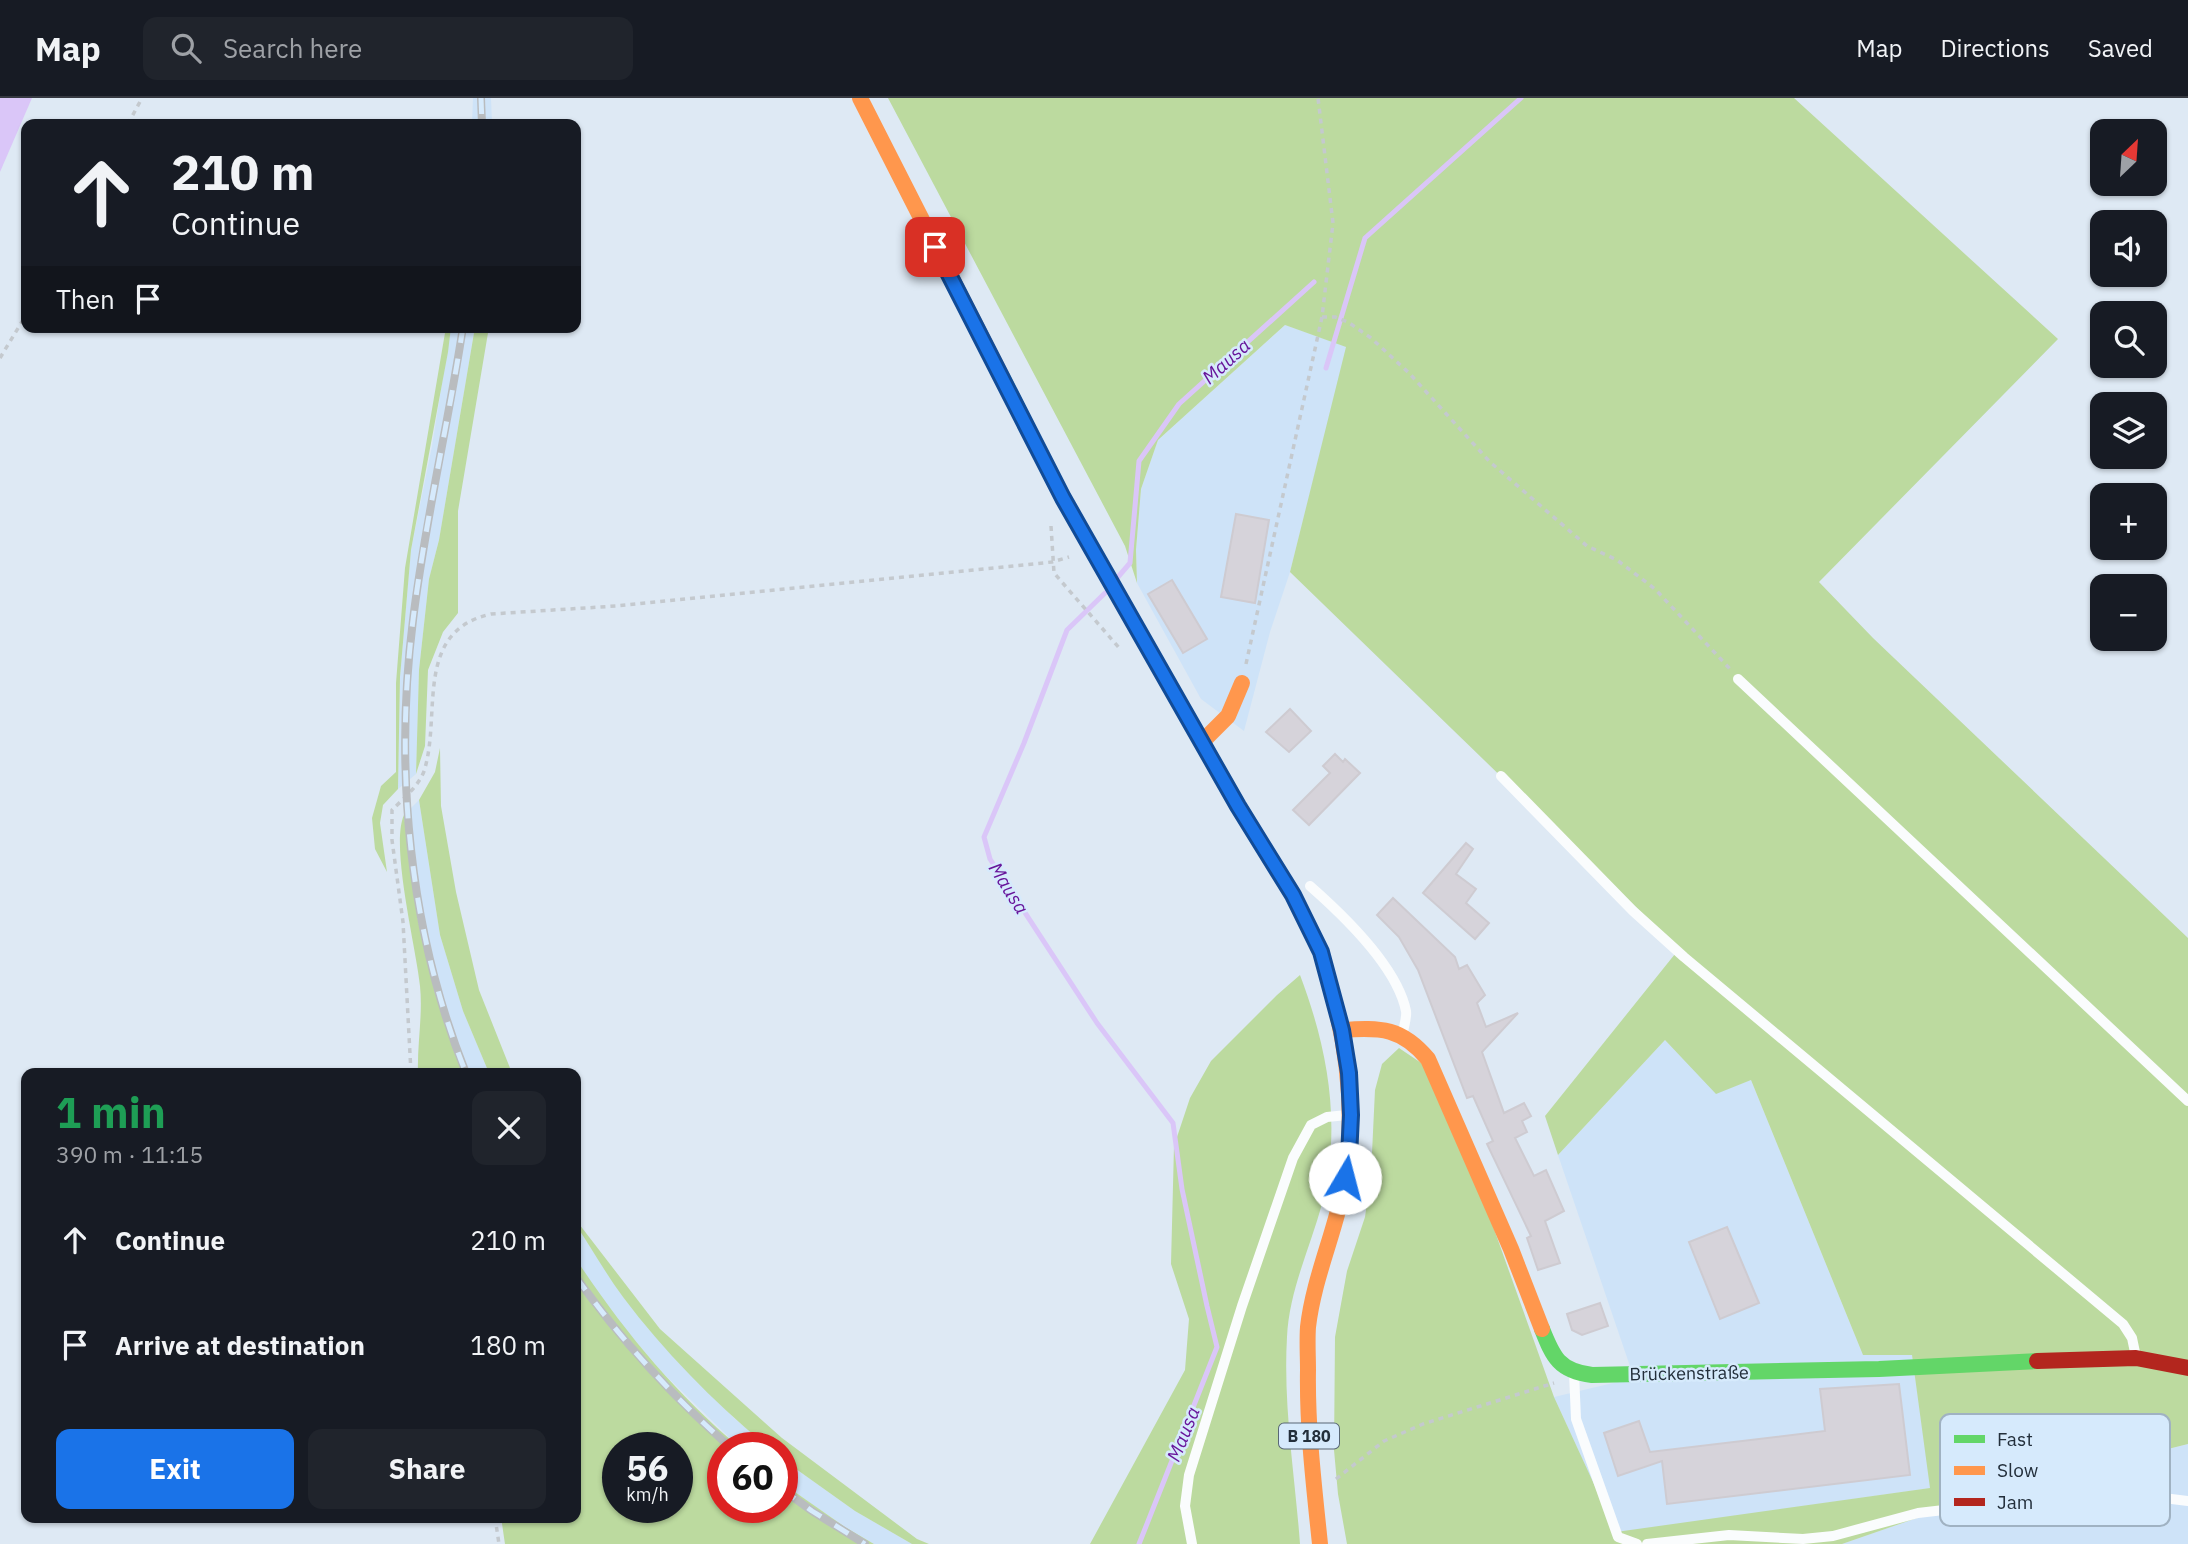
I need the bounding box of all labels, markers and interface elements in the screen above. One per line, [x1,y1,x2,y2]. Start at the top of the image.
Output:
search box [143,17,633,80]
text: Map [35,27,101,70]
icon: search [167,29,205,67]
text: Search here [223,31,362,65]
text: Map [1856,32,1902,64]
text: Directions [1940,32,2050,64]
text: Saved [2088,32,2153,64]
north arrow [2090,119,2166,196]
map controls [2090,119,2167,651]
text: 210 m [171,140,315,203]
icon: ahead [56,147,147,238]
text: Continue [171,202,300,244]
button: sound [2090,210,2167,287]
pin [905,217,965,277]
icon: arrive [916,228,954,266]
icon: arrive [129,280,167,318]
text: Then [56,282,115,316]
button: search [2090,301,2167,378]
water label: Mausa [1197,333,1255,389]
button: layers [2090,392,2167,469]
button: + [2090,483,2167,560]
button: − [2090,574,2167,651]
water label: Mausa [984,858,1034,918]
text: 1 min [56,1085,166,1140]
button: close [472,1091,546,1165]
text: 390 m · 11:15 [56,1139,203,1169]
position arrow [1308,1141,1382,1215]
icon: ahead [56,1221,94,1259]
text: Continue [115,1223,225,1257]
text: 210 m [470,1223,546,1257]
icon: arrive [56,1326,94,1364]
text: Arrive at destination [115,1328,365,1362]
text: 180 m [470,1328,546,1362]
street label: Brückenstraße [1629,1360,1749,1386]
water label: Mausa [1161,1403,1205,1465]
legend [1940,1414,2170,1526]
road number: B 180 [1279,1424,1339,1448]
text: Fast [1997,1427,2033,1451]
button: Exit [56,1429,294,1509]
button: Share [308,1429,546,1509]
speed limit sign: 60 [707,1432,798,1523]
text: 56 [626,1445,669,1491]
text: Slow [1997,1458,2038,1482]
text: km/h [626,1483,669,1506]
text: Jam [1997,1490,2033,1514]

